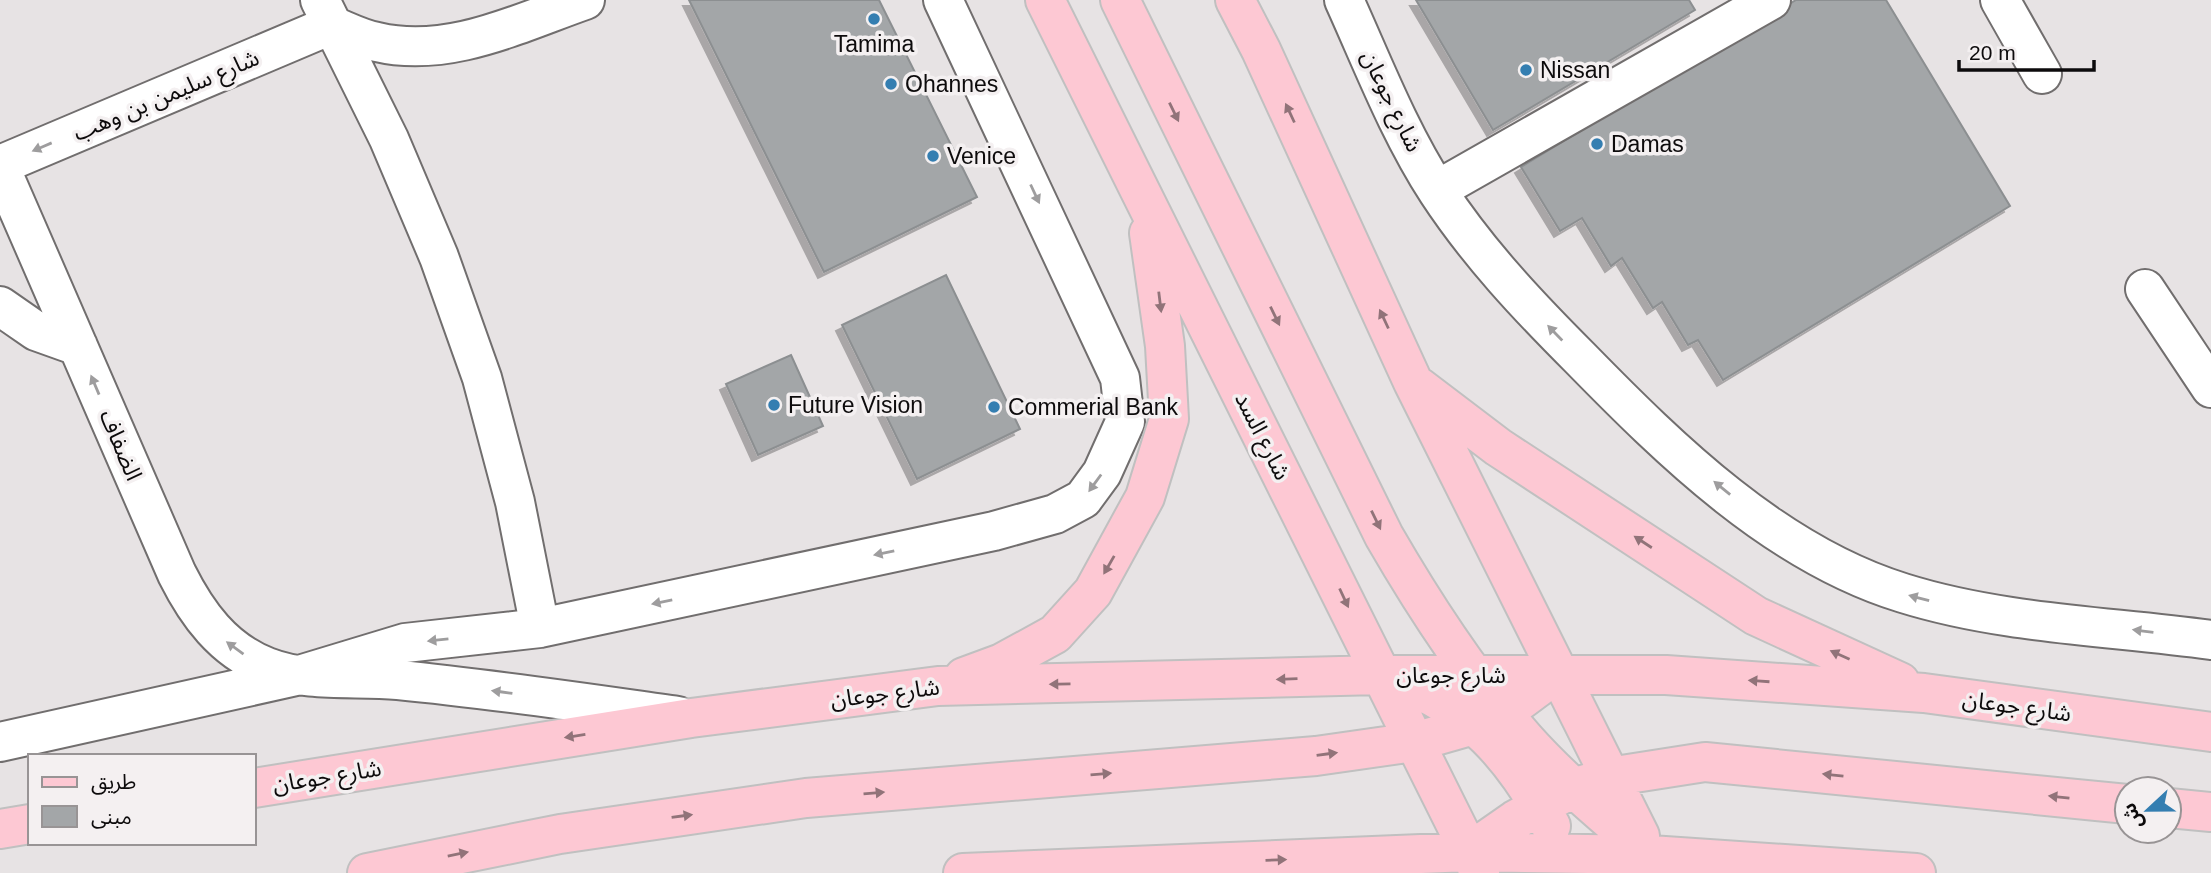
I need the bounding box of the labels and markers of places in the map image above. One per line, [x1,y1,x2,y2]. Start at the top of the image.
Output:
marker: Tamima [866,11,882,27]
place label: Tamima [834,31,914,57]
place label: Nissan [1540,57,1610,83]
marker: Nissan [1518,62,1534,78]
place label: Ohannes [905,71,998,97]
marker: Ohannes [883,76,899,92]
place label: Damas [1611,131,1684,157]
marker: Damas [1589,136,1605,152]
place label: Venice [947,143,1016,169]
marker: Venice [925,148,941,164]
place label: Future Vision [788,392,923,418]
place label: Commerial Bank [1008,394,1178,420]
marker: Future Vision [766,397,782,413]
marker: Commerial Bank [986,399,1002,415]

